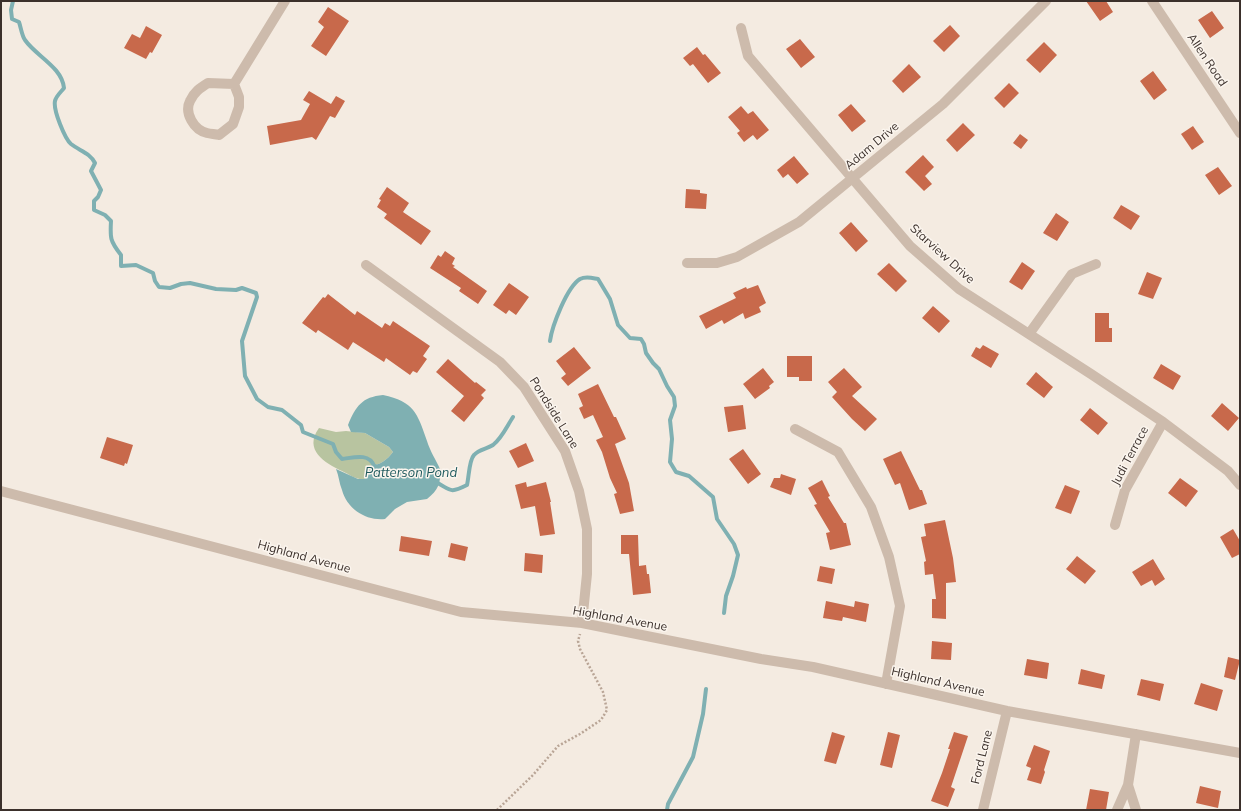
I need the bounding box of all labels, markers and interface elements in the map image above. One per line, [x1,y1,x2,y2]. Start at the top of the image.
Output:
street label: Allen Road [1184,31,1230,89]
street label: Adam Drive [842,119,902,173]
street label: Starview Drive [907,221,977,287]
street label: Pondside Lane [526,375,582,451]
street label: Judi Terrace [1108,424,1152,488]
water label: Patterson Pond [365,465,457,481]
street label: Highland Avenue [256,538,352,576]
street label: Highland Avenue [572,604,668,634]
street label: Highland Avenue [890,664,986,700]
street label: Ford Lane [968,728,996,786]

